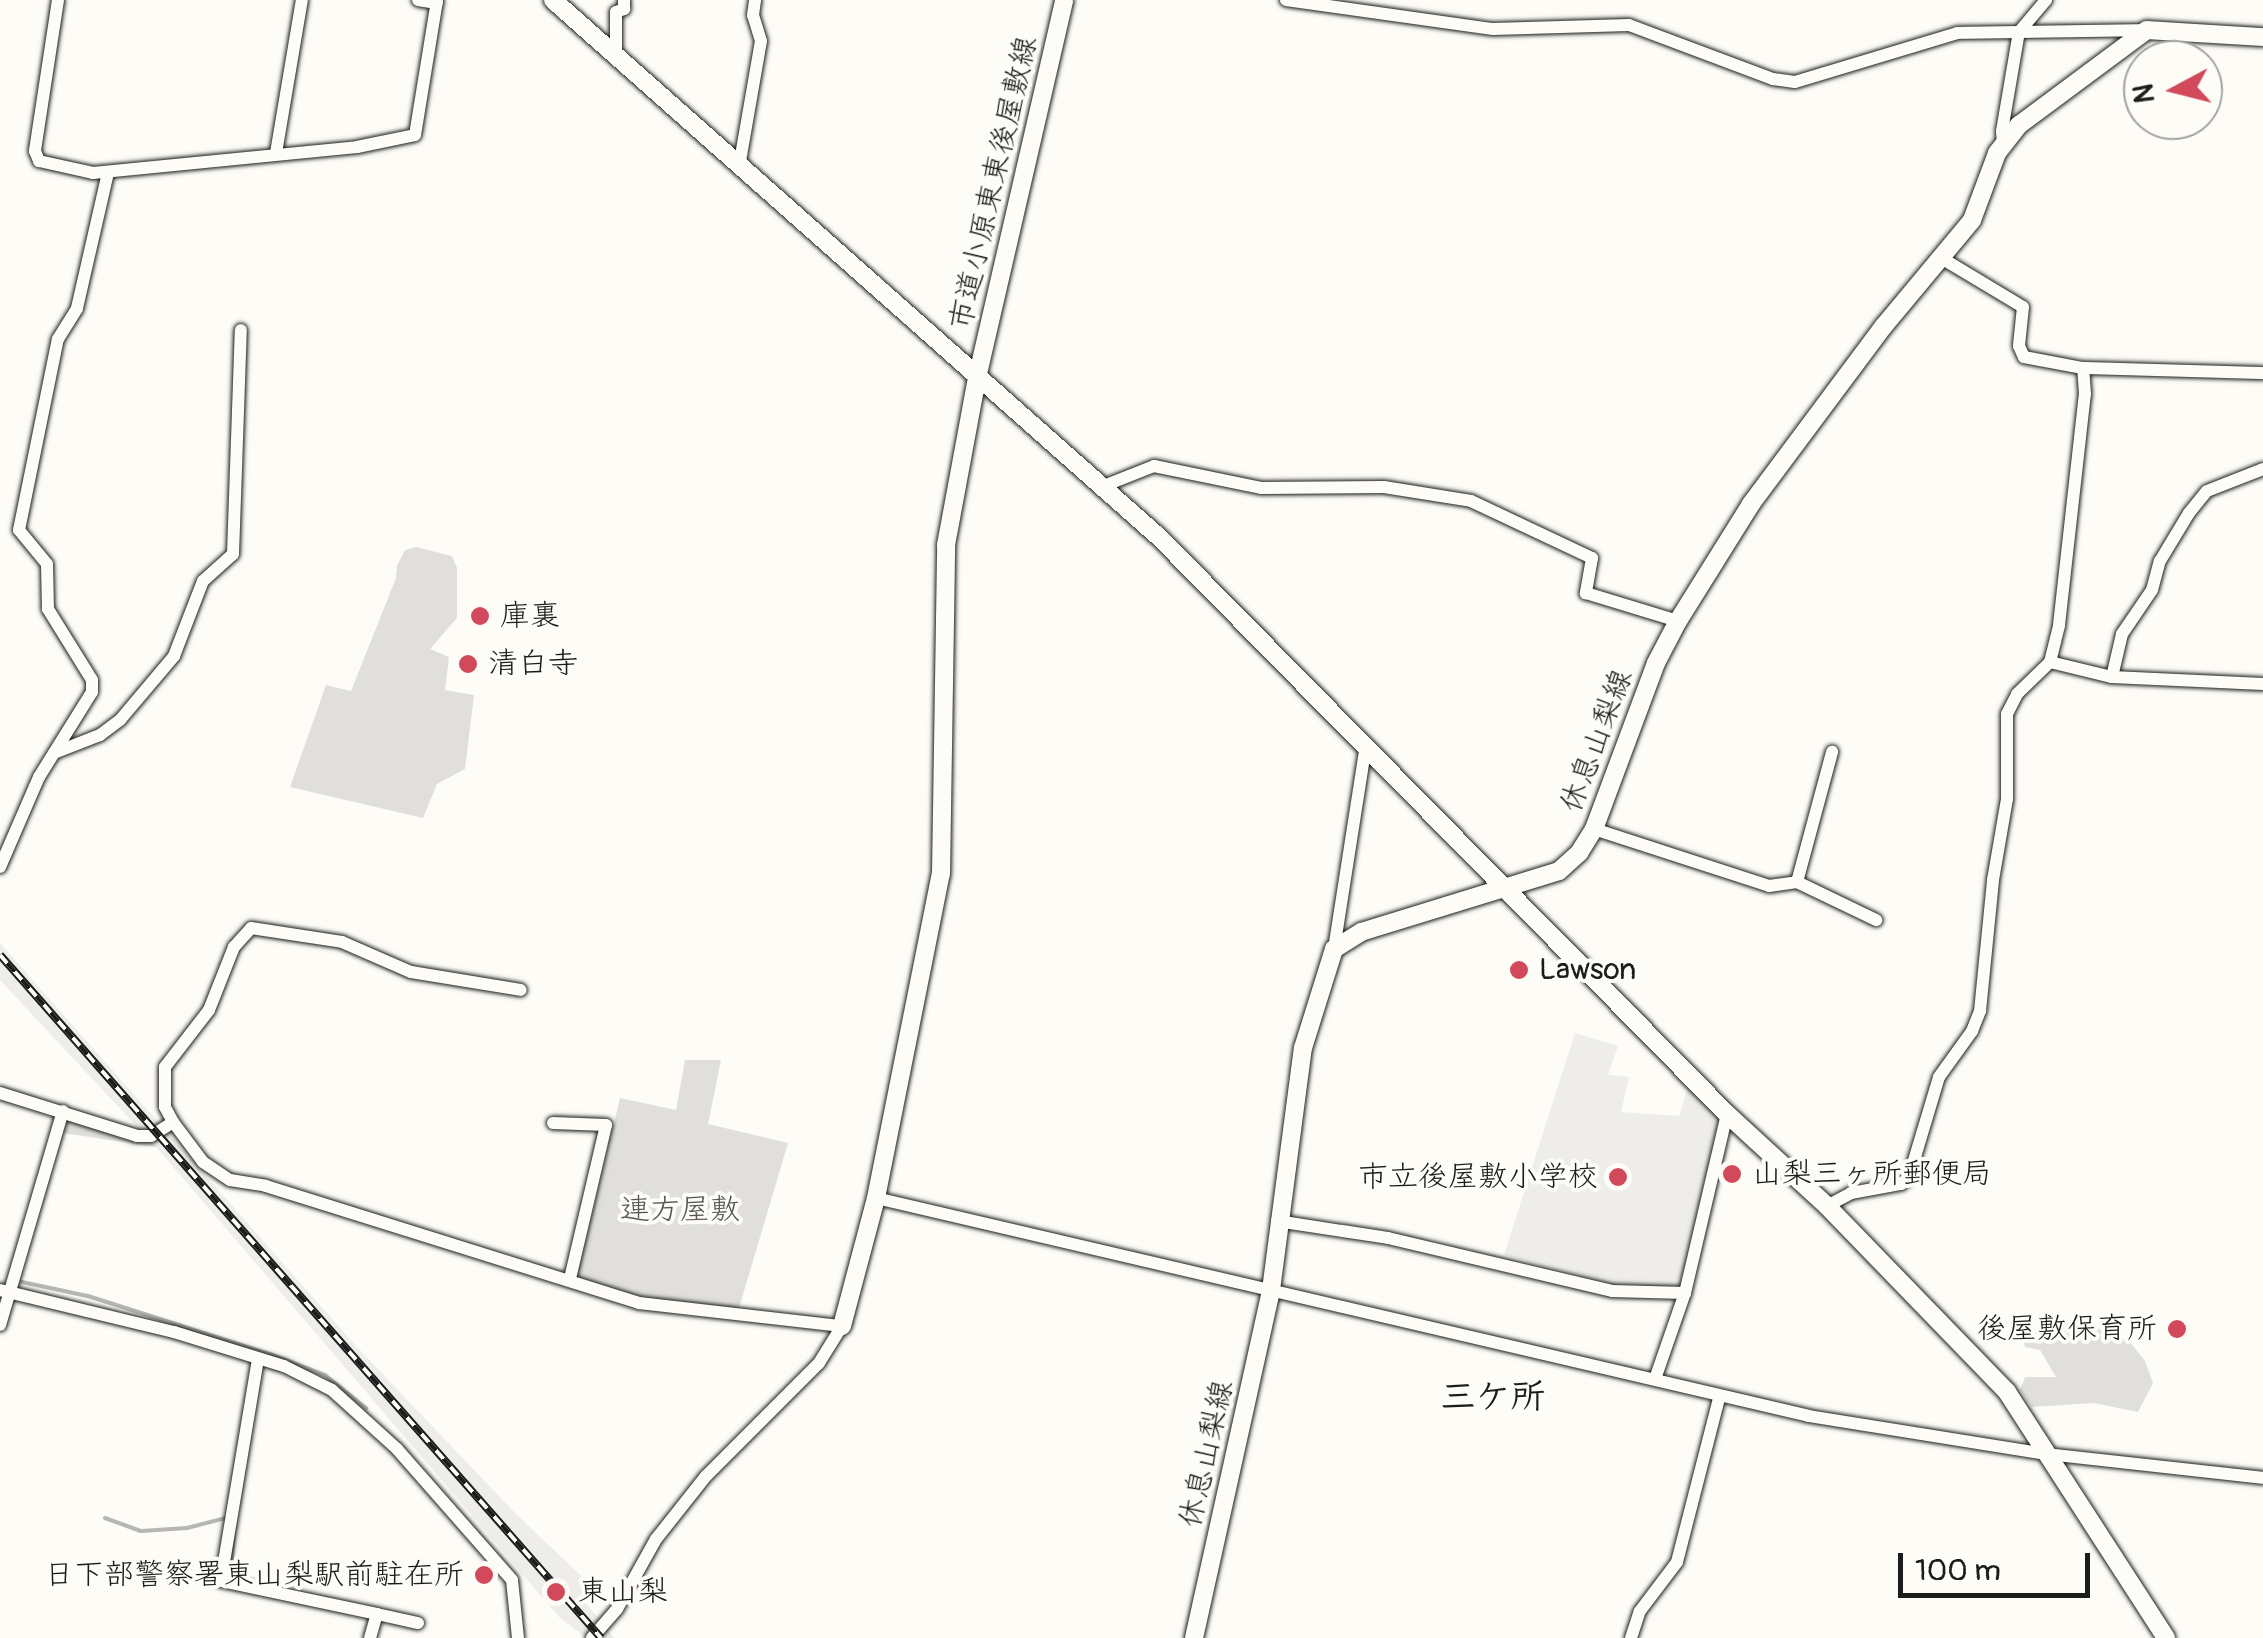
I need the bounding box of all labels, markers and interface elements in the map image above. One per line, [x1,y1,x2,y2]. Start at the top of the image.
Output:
street label: 市道小原東東後屋敷線 [943,33,1045,333]
north arrow [2123,40,2223,140]
text: N [2126,82,2163,105]
place label: 庫裏 [500,598,560,634]
marker: 庫裏 [469,605,491,627]
place label: 清白寺 [488,646,578,682]
marker: 清白寺 [457,653,479,675]
street label: 休息山梨線 [1553,665,1641,817]
place label: Lawson [1539,952,1636,988]
marker: Lawson [1508,959,1530,981]
place label: 山梨三ヶ所郵便局 [1752,1156,1992,1192]
place label: 市立後屋敷小学校 [1358,1159,1598,1195]
marker: 山梨三ヶ所郵便局 [1721,1163,1743,1185]
marker: 市立後屋敷小学校 [1607,1166,1629,1188]
park label: 連方屋敷 [620,1192,740,1228]
place label: 後屋敷保育所 [1977,1311,2157,1347]
marker: 後屋敷保育所 [2166,1318,2188,1340]
district label: 三ケ所 [1441,1376,1545,1418]
street label: 休息山梨線 [1173,1377,1241,1531]
scale bar [1903,1533,2096,1595]
text: 100 m [1915,1552,2001,1589]
place label: 日下部警察署東山梨駅前駐在所 [44,1557,464,1593]
marker: 日下部警察署東山梨駅前駐在所 [473,1564,495,1586]
place label: 東山梨 [578,1574,668,1610]
marker: 東山梨 [543,1579,569,1605]

